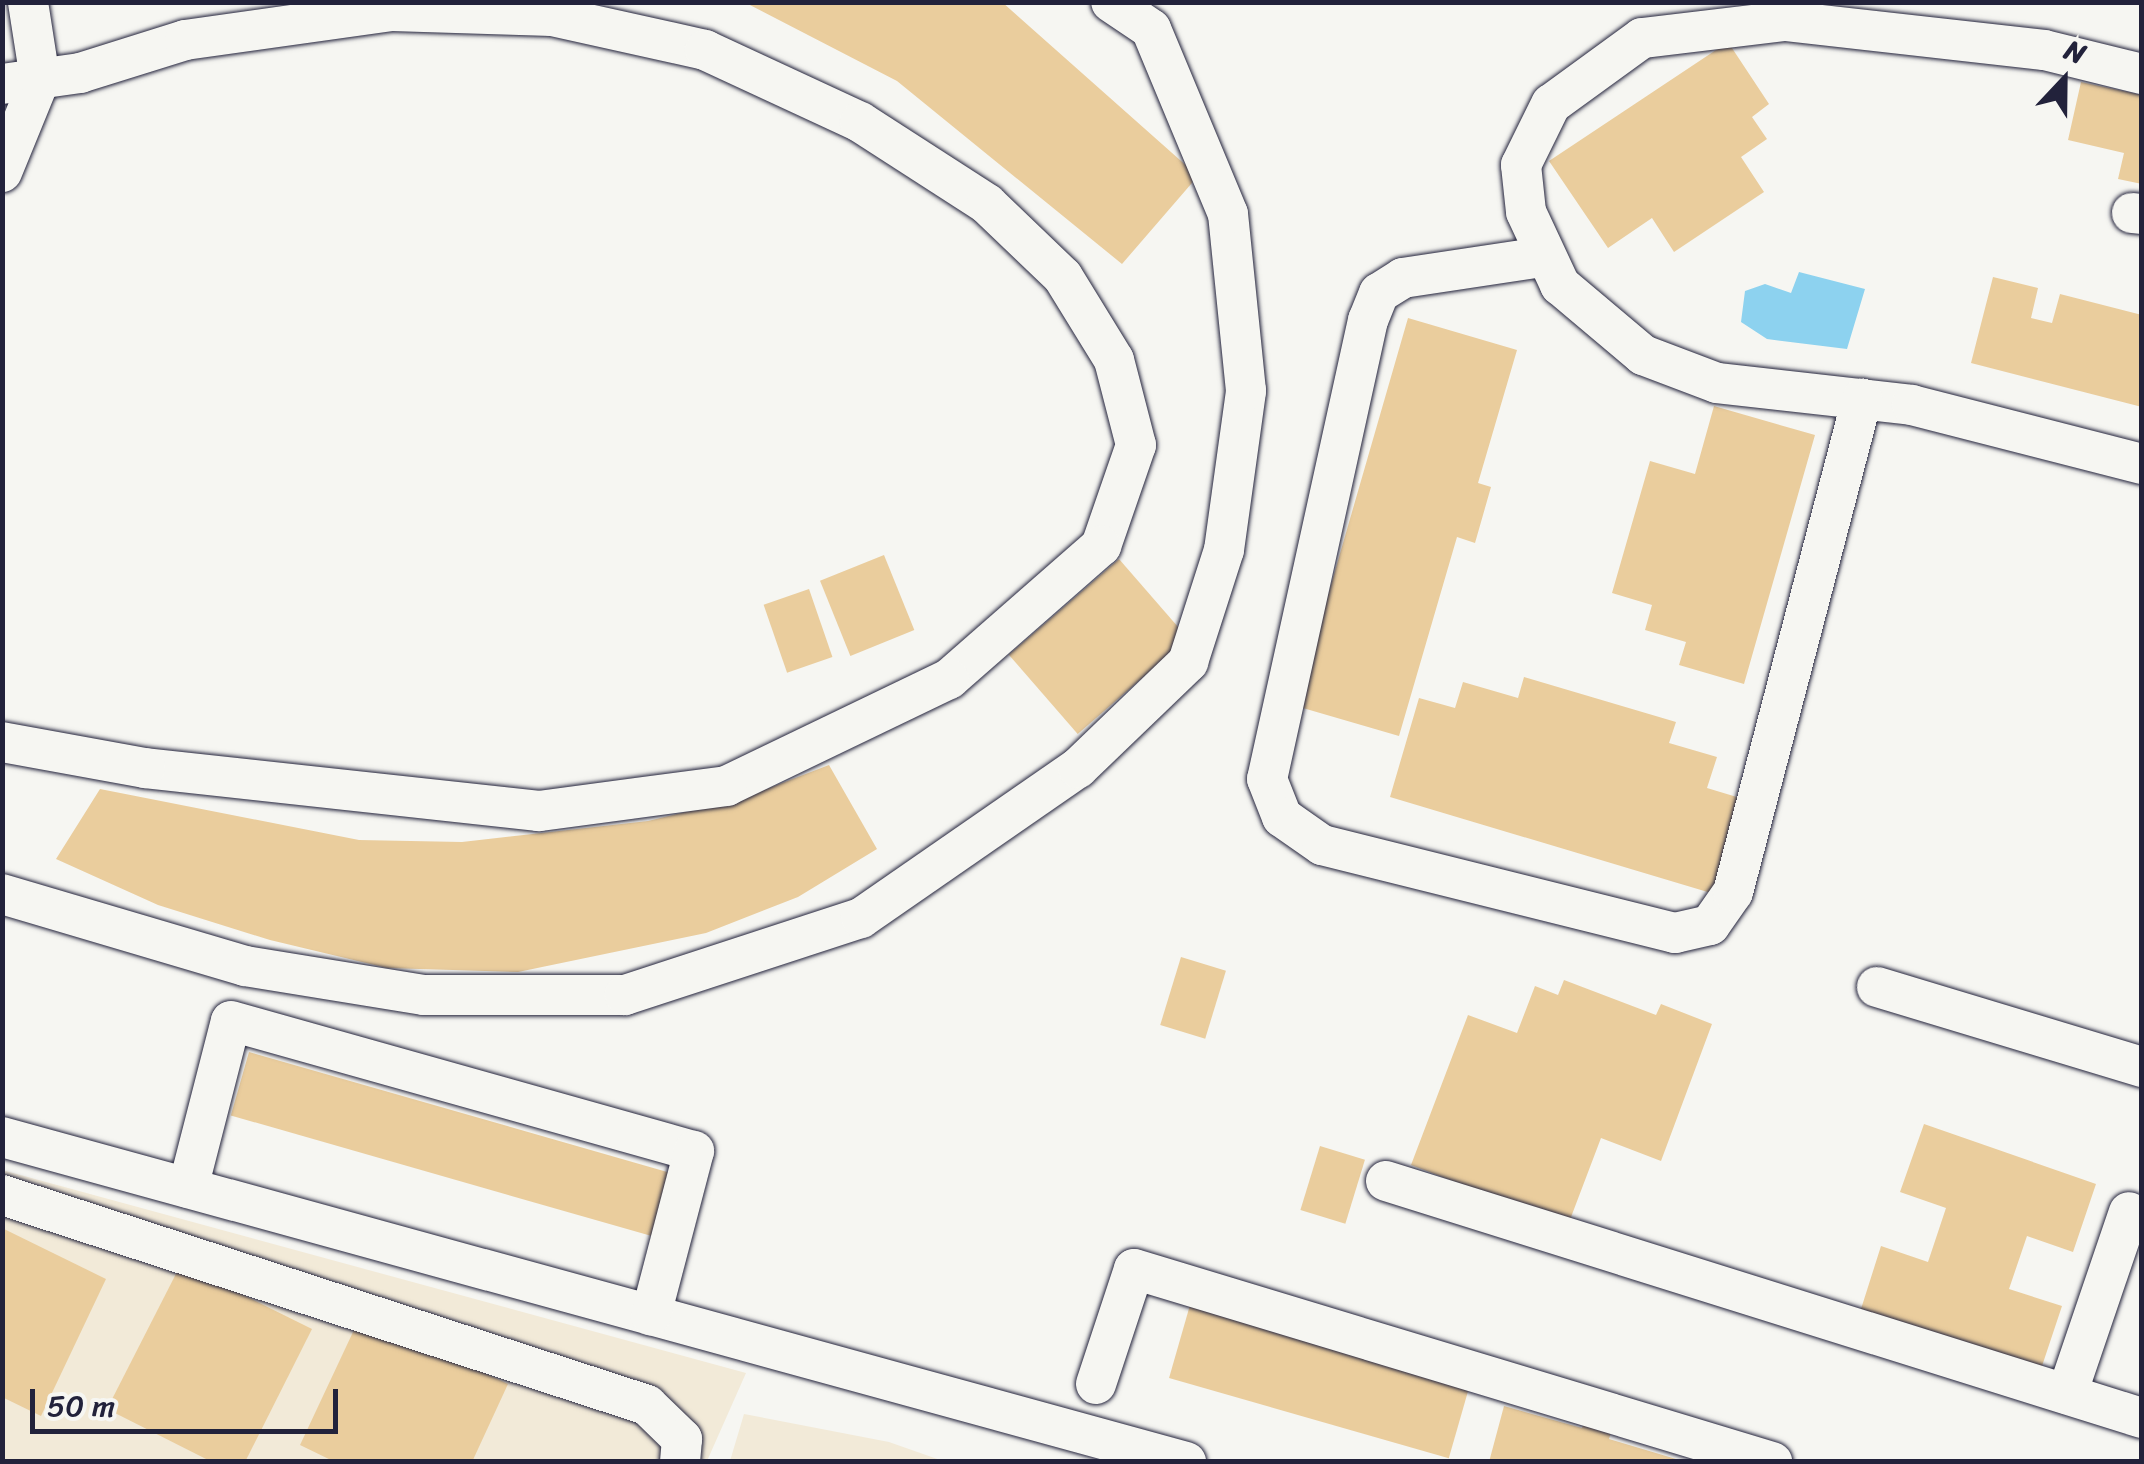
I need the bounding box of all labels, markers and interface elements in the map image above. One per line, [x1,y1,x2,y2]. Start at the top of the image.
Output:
text: N [2057,25,2094,78]
north arrow [2014,30,2114,130]
scale bar [35,1369,342,1431]
text: 50 m [47,1379,115,1433]

